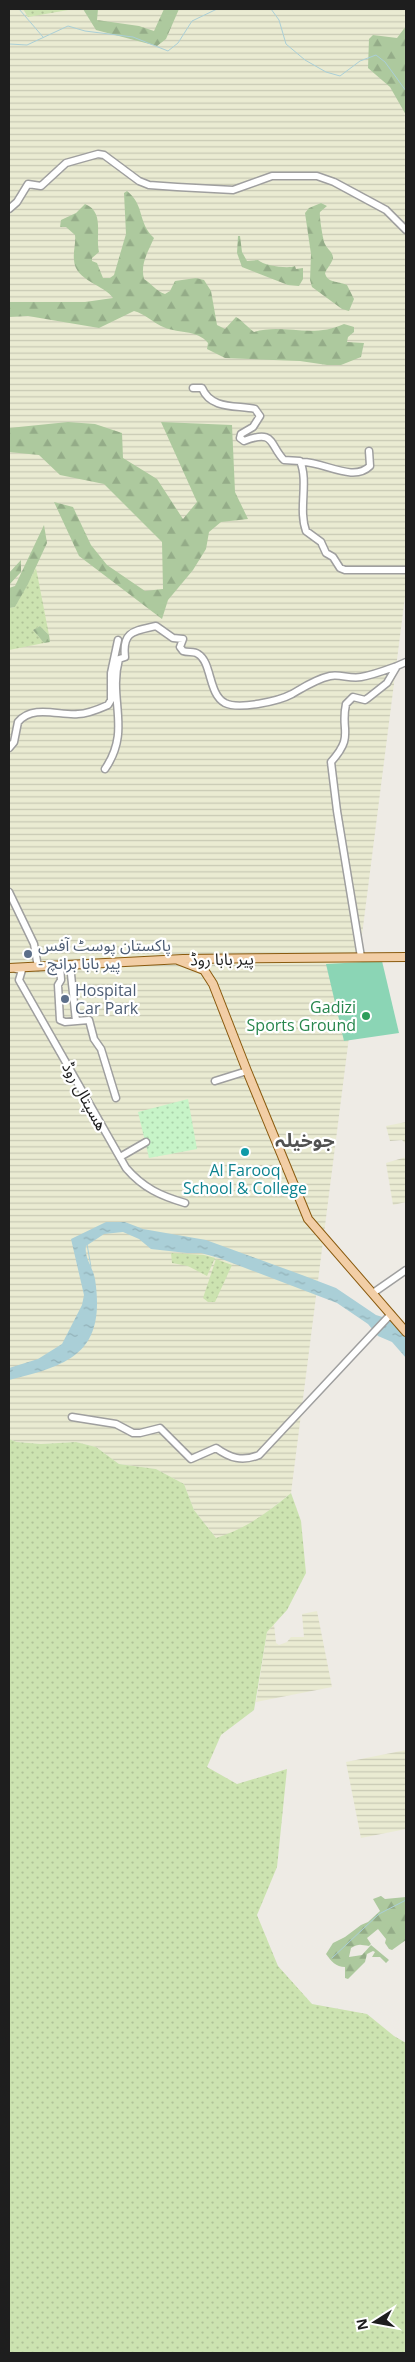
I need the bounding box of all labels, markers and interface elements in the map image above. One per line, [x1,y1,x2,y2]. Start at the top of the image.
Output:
place label: پاکستان پوسٹ آفس - پیر بابا برانچ [38,934,171,976]
street label: پیر بابا روڈ [190,947,254,971]
marker: پاکستان پوسٹ آفس - پیر بابا برانچ [22,948,34,960]
place label: Hospital Car Park [75,979,139,1019]
marker: Hospital Car Park [59,993,71,1005]
place label: Gadizi Sports Ground [247,996,356,1036]
marker: Gadizi Sports Ground [360,1010,372,1022]
street label: ھسپتال روڈ [57,1058,113,1134]
district label: جوخیلہ [275,1127,335,1153]
marker: Al Farooq School & College [239,1146,251,1158]
place label: Al Farooq School & College [183,1159,307,1199]
north arrow [350,2297,400,2347]
text: N [351,2317,372,2332]

